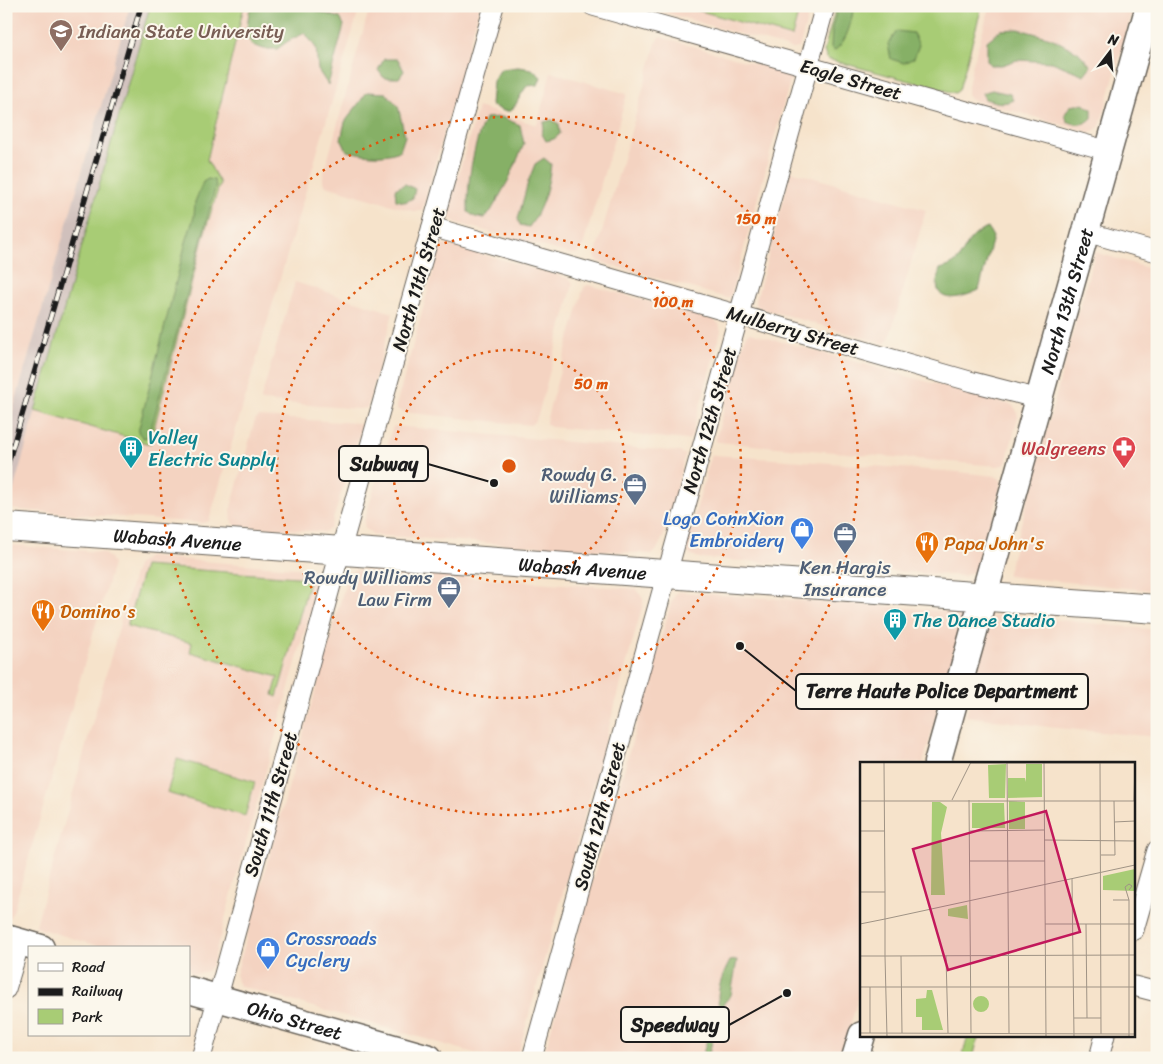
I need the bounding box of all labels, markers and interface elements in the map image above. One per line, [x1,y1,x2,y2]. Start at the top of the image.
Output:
place label: Indiana State University [77,15,284,48]
school or university icon: Indiana State University [48,18,74,52]
text: N [1104,26,1122,53]
north arrow [1086,28,1136,78]
street label: Eagle Street [796,49,906,110]
street label: North 11th Street [382,203,455,355]
text: 150 m [736,206,777,232]
street label: North 13th Street [1031,224,1103,378]
text: 100 m [653,289,694,315]
street label: Mulberry Street [723,296,863,365]
street label: North 12th Street [673,343,746,497]
text: 50 m [574,371,609,397]
place label: Valley Electric Supply [148,421,276,476]
place label: Walgreens [1021,432,1106,465]
building icon: Valley Electric Supply [118,435,144,469]
pharmacy icon: Walgreens [1111,435,1137,469]
callout: Subway [339,446,428,481]
text: Subway [349,447,419,482]
centre of rings [500,457,518,475]
place label: Rowdy G. Williams [541,458,618,513]
office icon: Rowdy G. Williams [622,472,648,506]
place label: Logo ConnXion Embroidery [663,502,784,557]
shop icon: Logo ConnXion Embroidery [789,516,815,550]
street label: Wabash Avenue [112,519,243,561]
office icon: Ken Hargis Insurance [832,521,858,555]
place label: Papa John's [944,527,1044,560]
restaurant icon: Papa John's [914,530,940,564]
street label: Wabash Avenue [517,548,648,590]
place label: Ken Hargis Insurance [800,551,891,606]
place label: Rowdy Williams Law Firm [304,561,432,616]
office icon: Rowdy Williams Law Firm [436,575,462,609]
place label: Domino's [60,595,136,628]
restaurant icon: Domino's [30,598,56,632]
place label: The Dance Studio [912,604,1055,637]
building icon: The Dance Studio [882,607,908,641]
callout: Terre Haute Police Department [796,674,1088,709]
text: Terre Haute Police Department [806,674,1078,709]
street label: South 11th Street [234,728,307,881]
street label: South 12th Street [564,738,635,894]
inset map [860,762,1136,1036]
place label: Crossroads Cyclery [286,922,377,977]
shop icon: Crossroads Cyclery [255,936,281,970]
legend [28,946,190,1036]
text: Road [72,954,105,980]
text: Railway [72,978,123,1004]
street label: Ohio Street [243,991,346,1050]
text: Park [72,1004,103,1030]
callout: Speedway [621,1007,729,1042]
text: Speedway [630,1008,720,1043]

